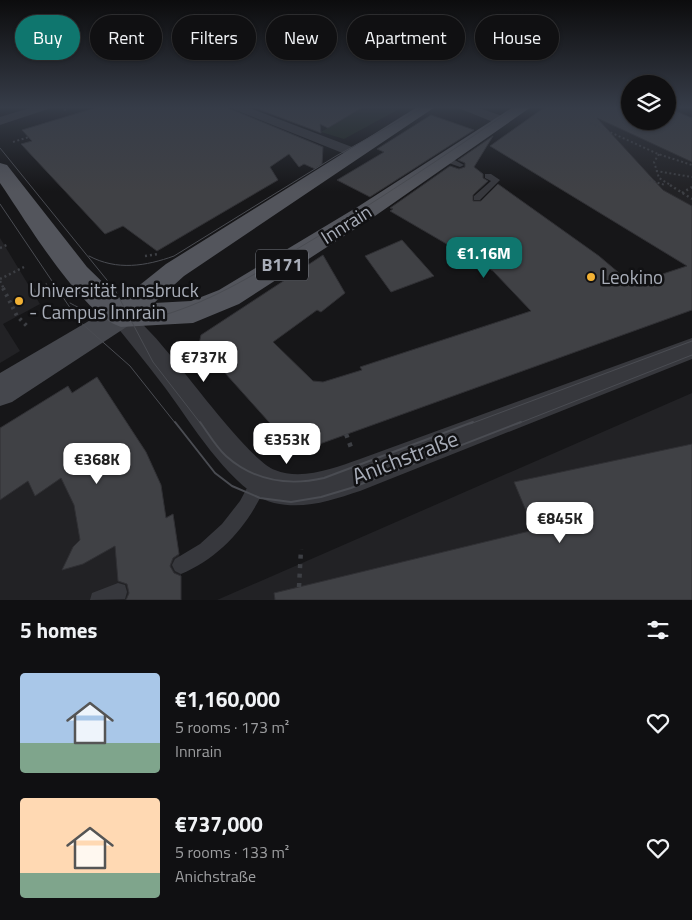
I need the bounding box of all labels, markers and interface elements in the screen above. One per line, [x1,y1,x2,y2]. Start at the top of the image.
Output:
chip: Buy [15,15,80,60]
chip: Rent [90,15,162,60]
chip: Filters [172,15,256,60]
chip: New [266,15,337,60]
chip: Apartment [347,15,465,60]
chip: House [475,15,559,60]
map controls [621,75,676,130]
button: layers [621,75,676,130]
street label: Innrain [314,197,377,251]
pin: €1.16M [443,236,525,279]
text: €1.16M [457,241,511,265]
road number: B171 [256,250,308,280]
place label: Leokino [601,262,663,291]
marker: Leokino [585,271,597,283]
place label: Universität Innsbruck - Campus Innrain [29,275,199,326]
marker: Universität Innsbruck - Campus Innrain [13,295,25,307]
pin: €737K [169,340,239,383]
text: €737K [181,345,227,369]
street label: Anichstraße [347,421,463,493]
pin: €353K [252,422,322,465]
text: €353K [264,427,310,451]
pin: €368K [62,442,132,485]
text: €368K [74,447,120,471]
pin: €845K [525,502,595,544]
text: €845K [537,506,583,530]
text: 5 homes [20,614,97,646]
icon: filters [644,616,672,644]
text: €1,160,000 [175,683,280,715]
icon: home [60,693,120,753]
icon: heart [644,709,672,737]
text: 5 rooms · 173 m² [175,715,289,739]
text: Innrain [175,739,222,763]
text: €737,000 [175,808,263,840]
icon: home [60,818,120,878]
icon: heart [644,834,672,862]
text: 5 rooms · 133 m² [175,840,289,864]
text: Anichstraße [175,864,256,888]

